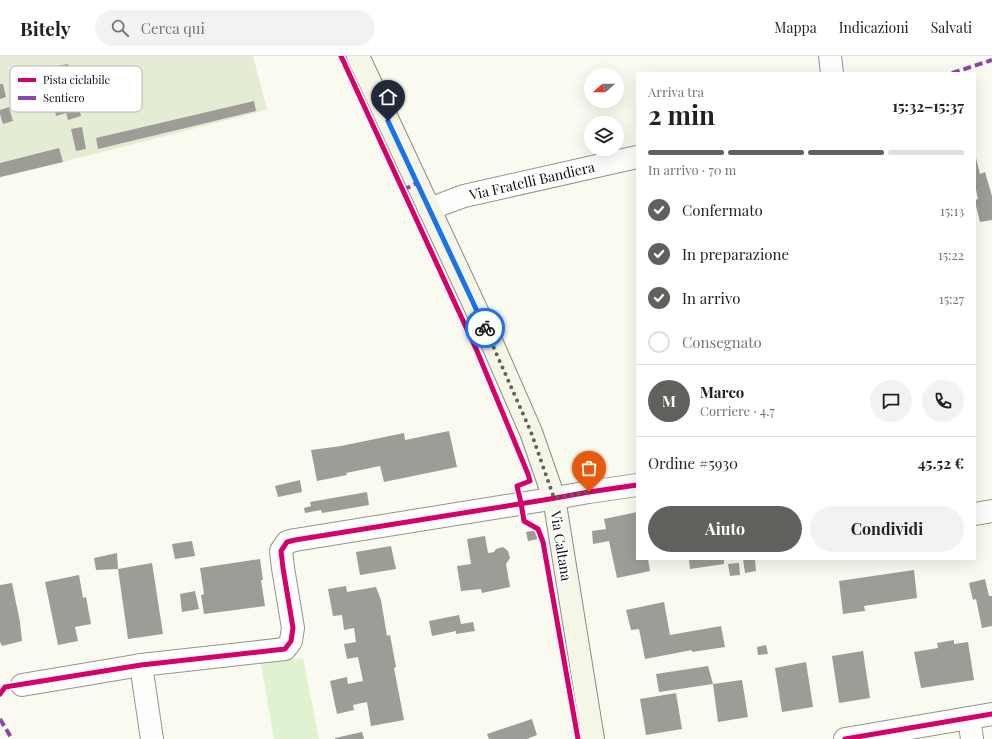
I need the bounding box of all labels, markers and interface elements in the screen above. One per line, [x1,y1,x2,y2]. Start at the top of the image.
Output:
search box [95,10,375,46]
text: Bitely [20,15,71,41]
icon: search [109,17,131,39]
text: Cerca qui [141,18,205,38]
text: Mappa [774,18,817,37]
text: Indicazioni [839,18,909,37]
text: Salvati [931,18,972,37]
legend [10,66,142,112]
north arrow [584,68,624,108]
map controls [584,68,624,156]
text: Pista ciclabile [43,72,111,87]
pin [371,80,405,121]
text: Arriva tra [648,83,704,100]
icon: home [377,86,399,108]
text: Sentiero [43,90,84,105]
text: 15:32–15:37 [892,96,964,116]
text: 2 min [648,97,715,132]
button: layers [584,116,624,156]
street label: Via Fratelli Bandiera [466,157,597,204]
text: In arrivo · 70 m [648,161,736,178]
icon: check [648,199,670,221]
text: Confermato [682,200,763,220]
text: 15:13 [940,202,964,219]
icon: check [648,243,670,265]
text: In preparazione [682,244,789,264]
text: 15:22 [938,246,964,263]
icon: check [648,287,670,309]
text: In arrivo [682,288,740,308]
text: 15:27 [939,290,964,307]
courier [465,308,505,348]
icon: bike [474,317,496,339]
text: Consegnato [682,332,762,352]
button: chat [870,380,912,422]
button: phone [922,380,964,422]
text: Marco [700,382,744,402]
text: M [662,391,676,411]
text: Corriere · 4.7 [700,402,775,419]
pin [572,451,606,492]
text: Ordine #5930 [648,453,738,473]
text: 45.52 € [918,453,964,473]
icon: bag [578,457,600,479]
button: Aiuto [648,506,802,552]
button: Condividi [810,506,964,552]
street label: Via Caltana [546,509,576,582]

